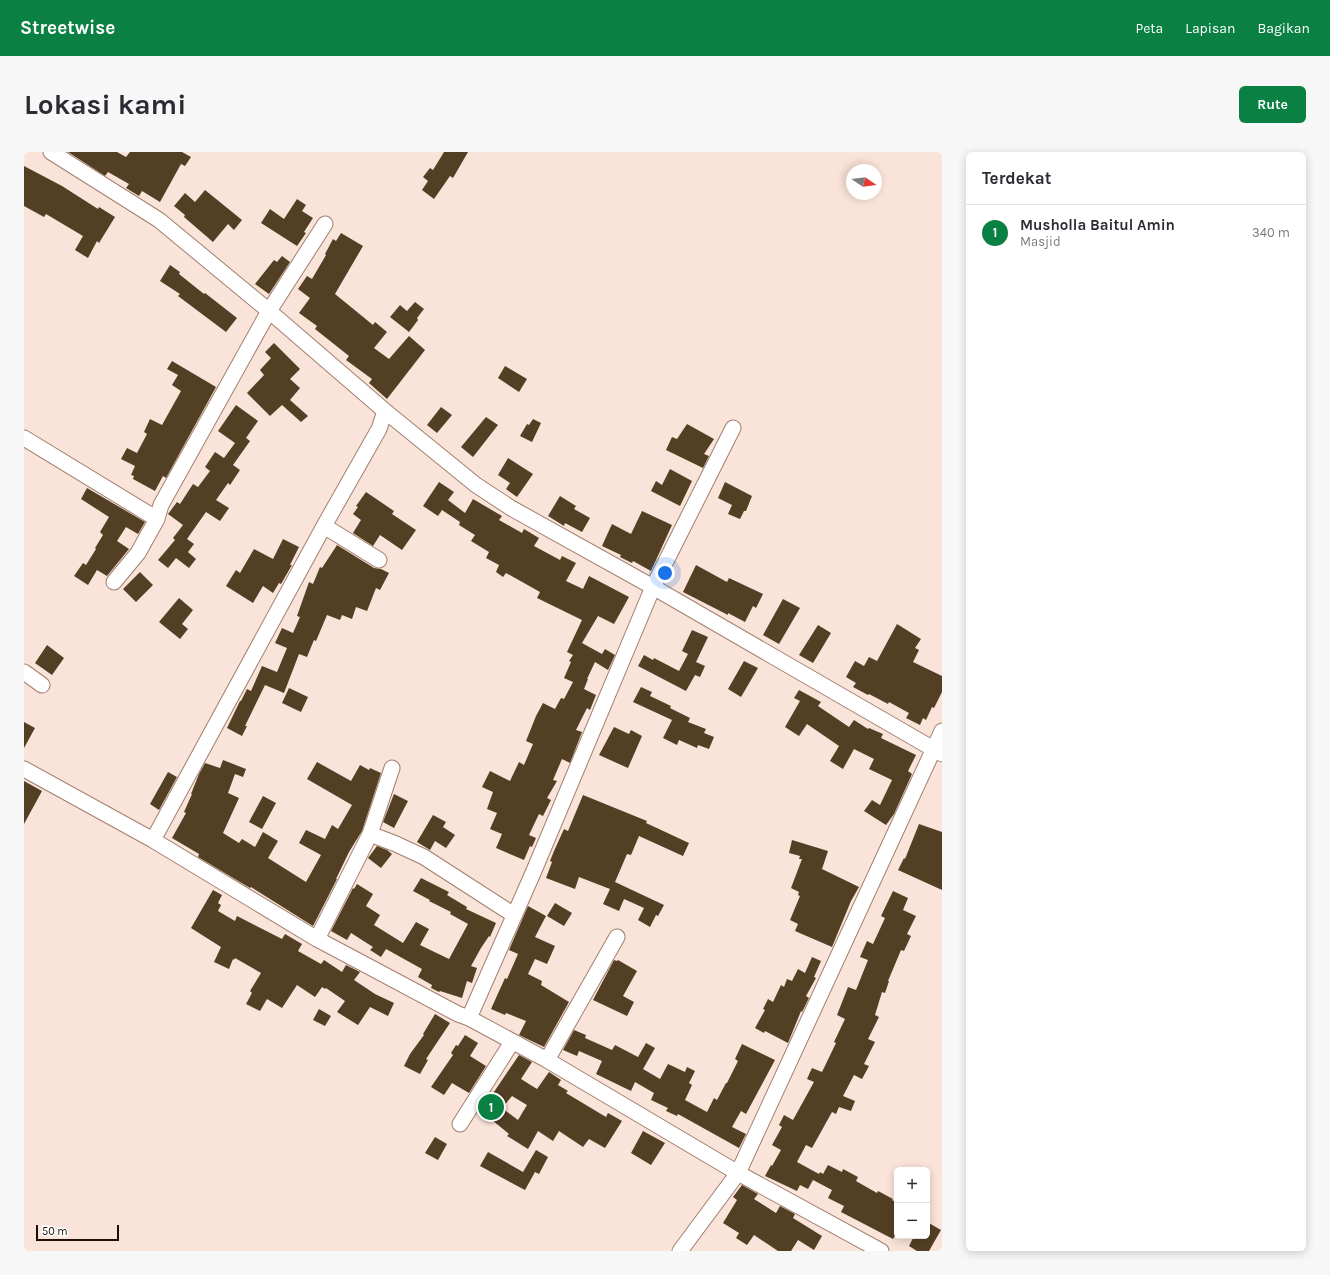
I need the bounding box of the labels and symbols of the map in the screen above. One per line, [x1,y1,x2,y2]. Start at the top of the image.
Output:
north arrow [846,164,882,200]
your location [655,563,675,583]
pin: 1 [478,1092,504,1122]
scale bar [36,1223,119,1242]

